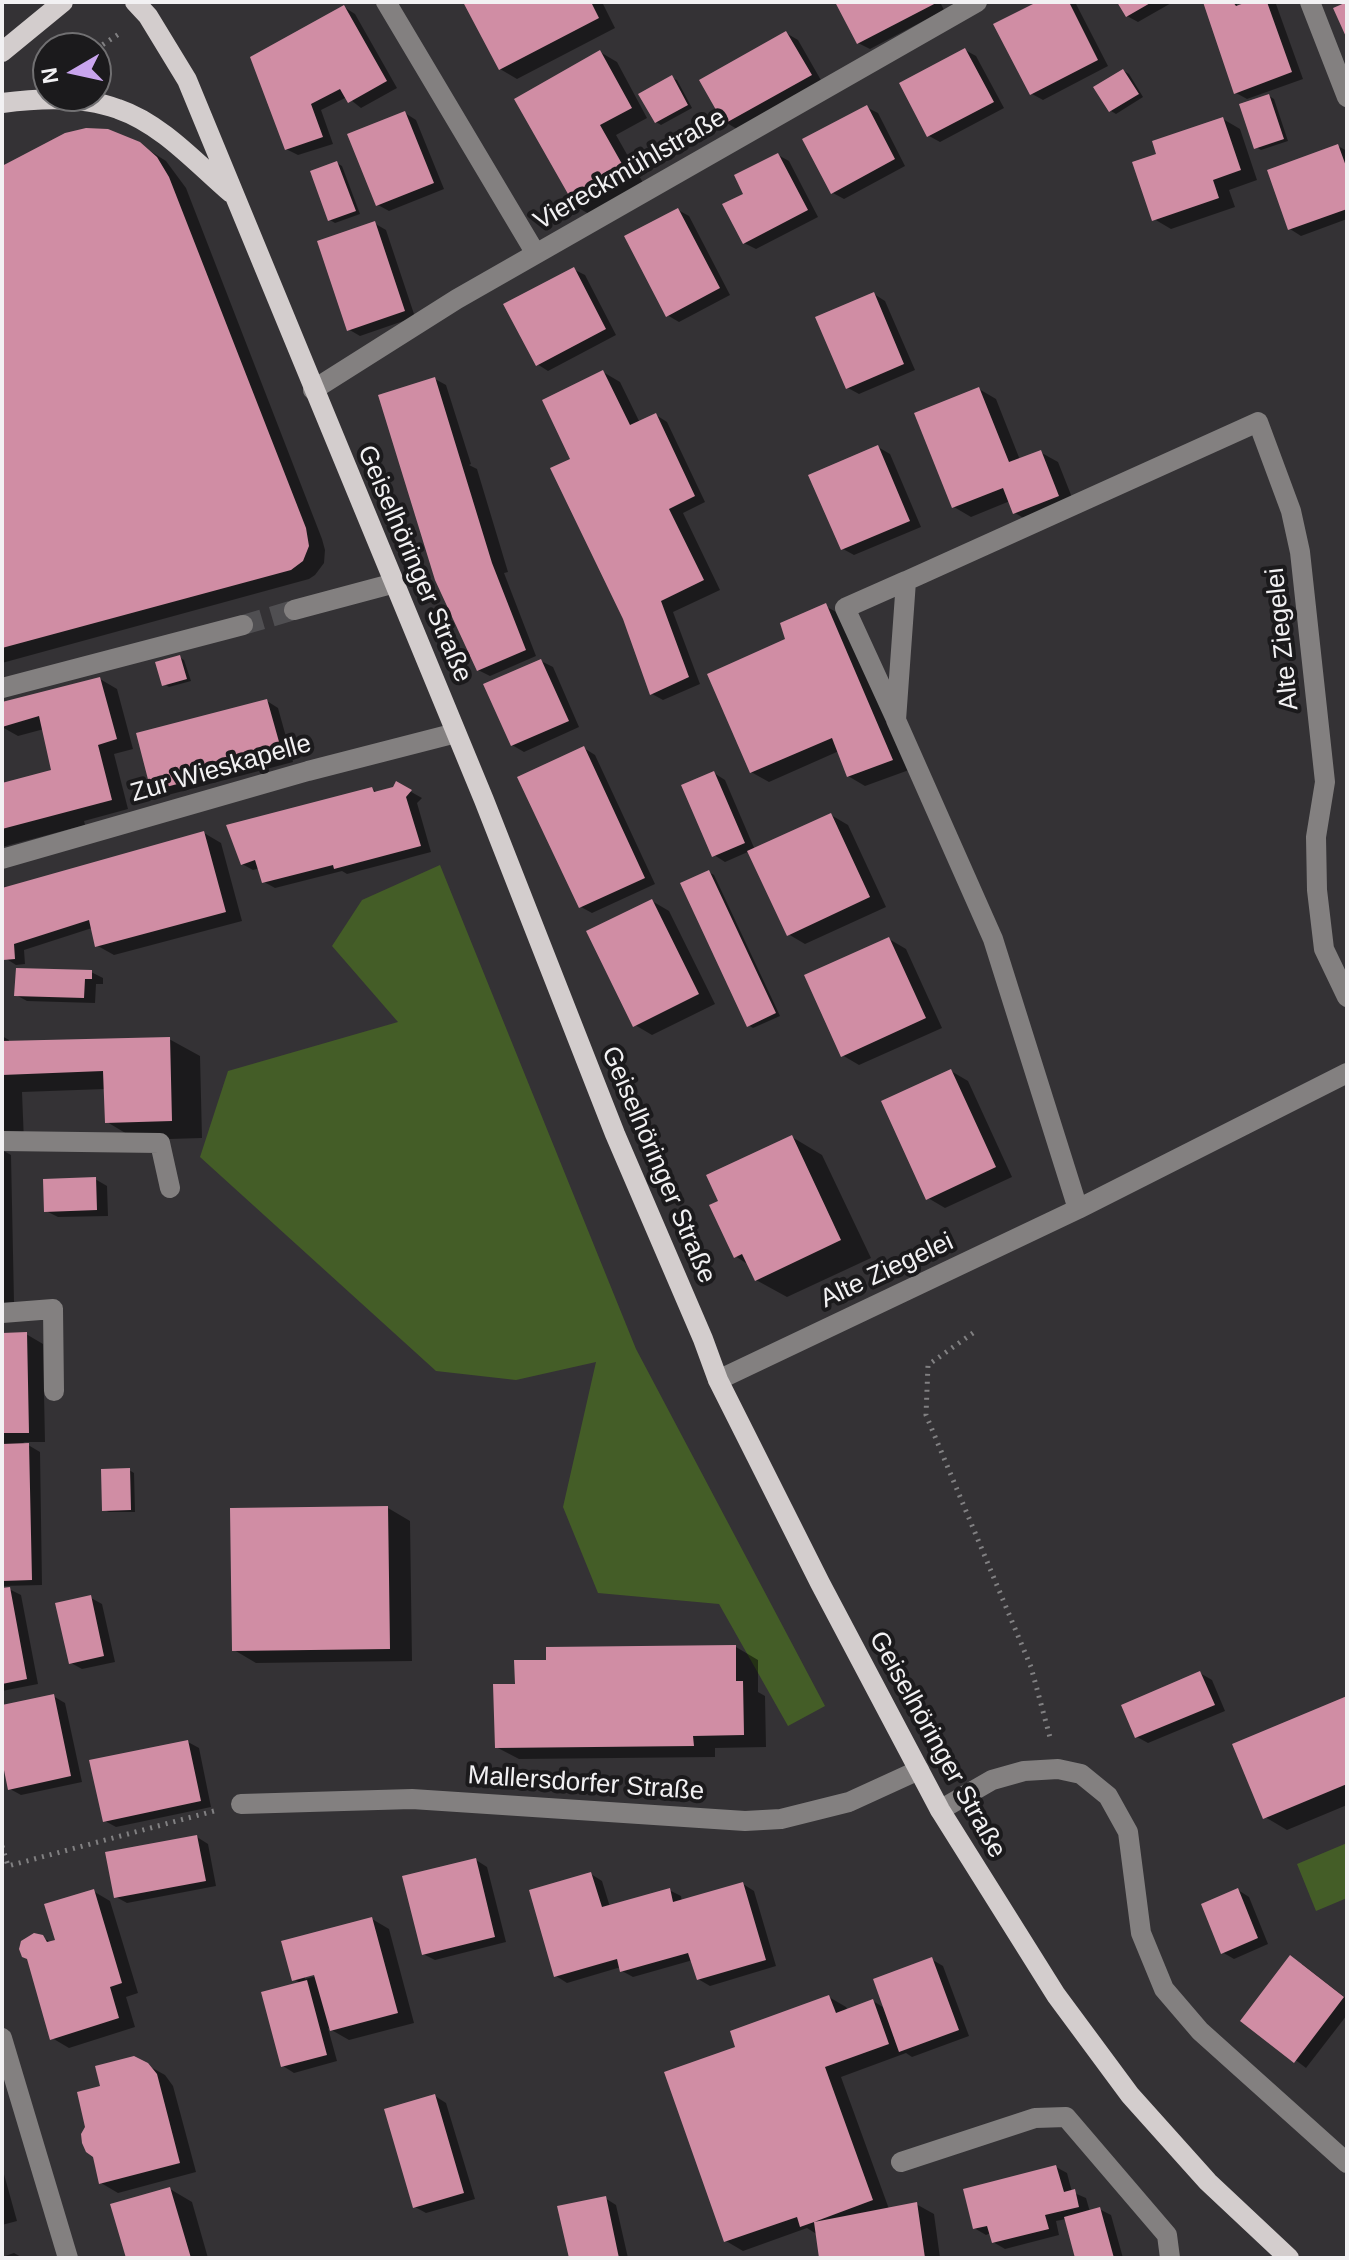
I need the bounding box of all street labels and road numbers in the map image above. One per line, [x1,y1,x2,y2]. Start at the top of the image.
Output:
street label: Viereckmühlstraße [529,102,731,238]
street label: Geiselhöringer Straße [350,441,478,687]
street label: Alte Ziegelei [1260,566,1306,712]
street label: Zur Wieskapelle [127,728,315,810]
street label: Geiselhöringer Straße [594,1042,722,1288]
street label: Alte Ziegelei [816,1227,958,1315]
street label: Geiselhöringer Straße [862,1626,1012,1864]
street label: Mallersdorfer Straße [467,1760,705,1808]

